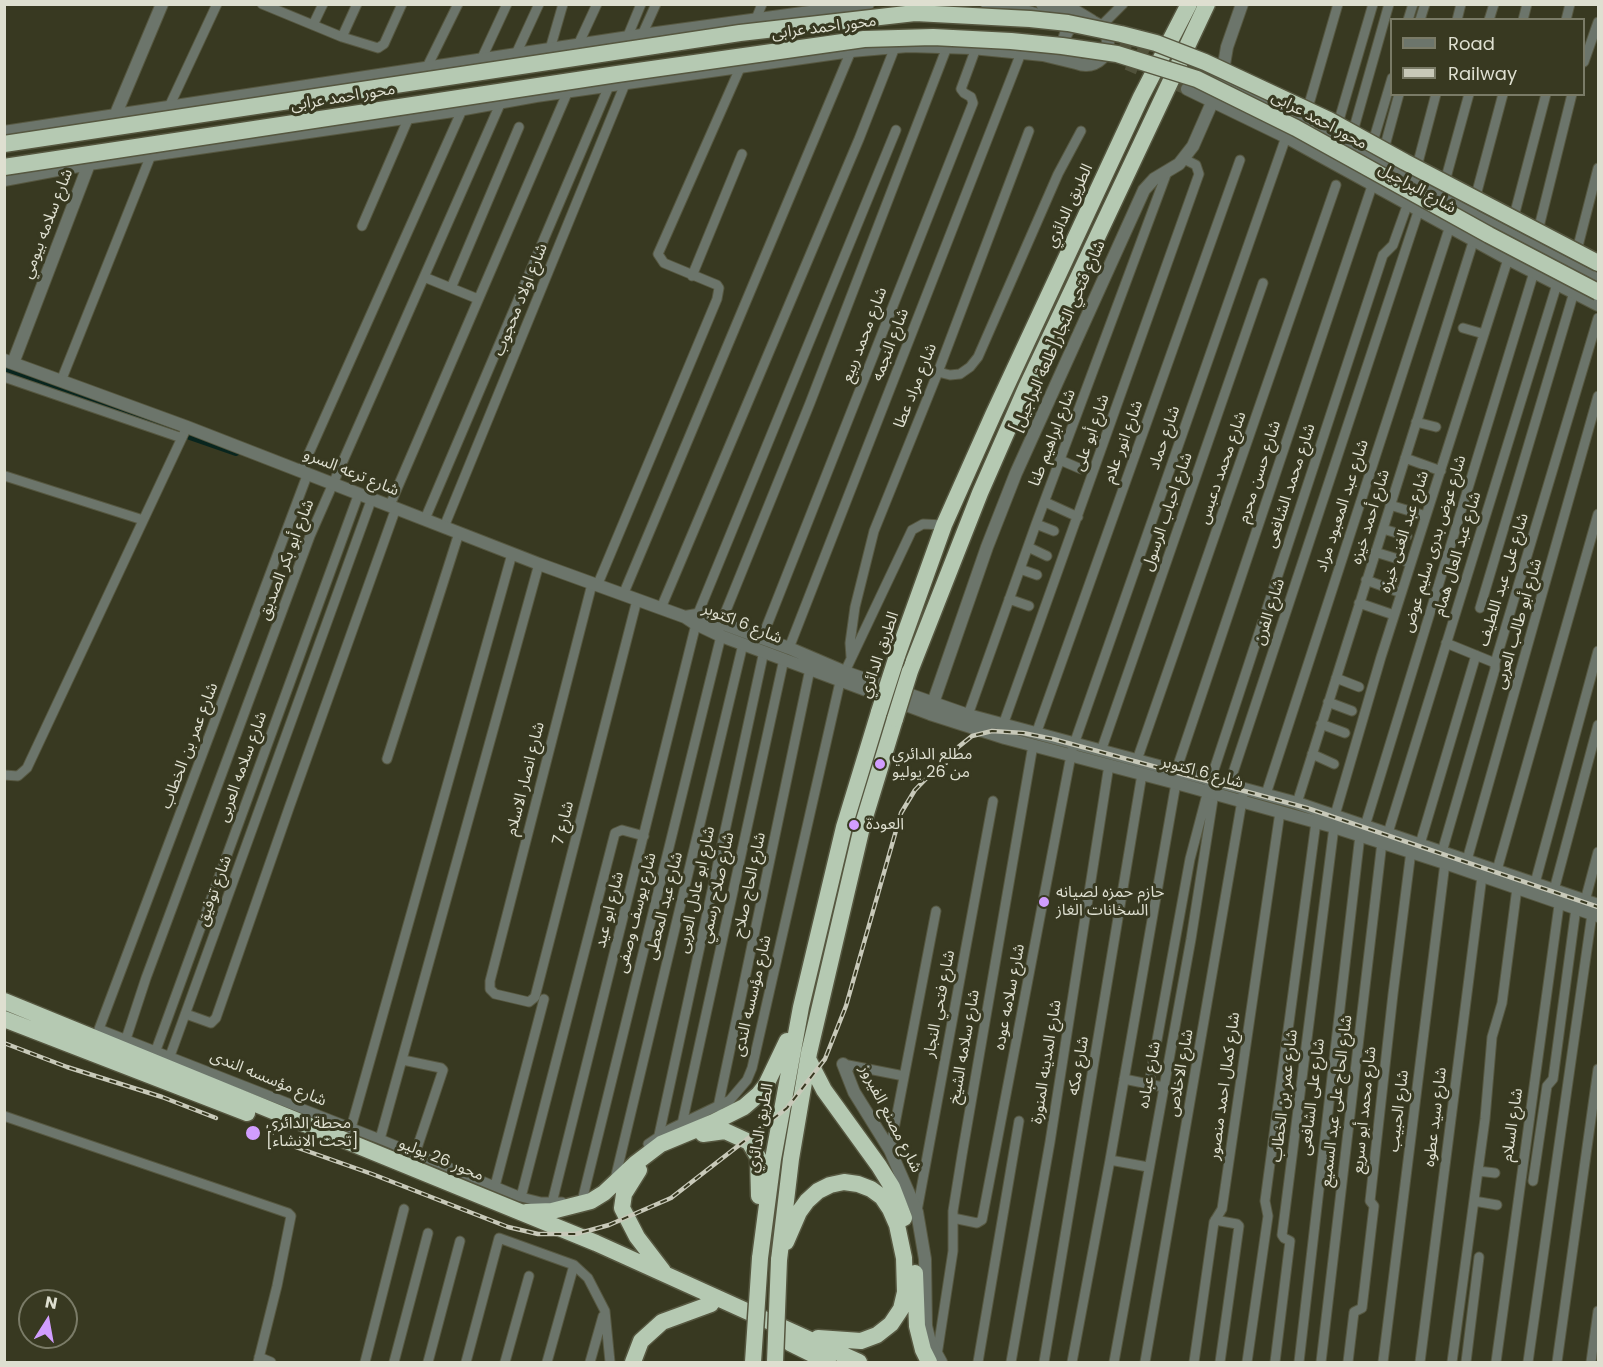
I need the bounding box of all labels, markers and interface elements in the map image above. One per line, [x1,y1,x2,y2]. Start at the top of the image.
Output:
street label: محور احمد عرابى [771,12,877,44]
legend [1390,18,1585,96]
text: Road [1448,31,1495,56]
text: Railway [1448,61,1517,86]
street label: محور احمد عرابى [289,80,397,116]
street label: محور احمد عرابى [1268,88,1370,154]
street label: شارع البراجيل [1375,160,1459,218]
street label: الطريق الدائري [1042,161,1098,251]
street label: شارع سلامه بيومي [18,166,78,282]
street label: شارع فتحي النجار[طلعة البراجيل] [1008,238,1110,436]
street label: شارع اولاد محجوب [490,241,552,359]
street label: شارع محمد ربيع [838,285,892,385]
street label: شارع النجمه [868,306,914,384]
street label: شارع مراد عطا [890,341,942,431]
street label: شارع ابراهيم طنا [1026,387,1080,489]
street label: شارع أبو على [1070,392,1114,474]
street label: شارع انور علام [1100,398,1148,486]
street label: شارع حماد [1145,403,1185,473]
street label: شارع محمد دعبس [1195,409,1251,527]
street label: شارع حسن محرم [1234,418,1286,526]
street label: شارع محمد الشافعى [1262,421,1320,551]
street label: شارع عبد المعبود مراد [1313,437,1373,575]
street label: شارع ترعه السرو [300,445,402,501]
street label: شارع احباب الرسول [1139,450,1197,574]
street label: شارع عوض بدرى سليم عوض [1399,453,1471,635]
street label: شارع أحمد خيزه [1347,467,1395,567]
street label: شارع عبد الغنى خيزه [1376,469,1434,595]
street label: شارع عبد العال همام [1430,490,1486,618]
street label: شارع أبو بكر الصديق [255,497,319,623]
street label: شارع على عبد اللطيف [1475,511,1533,649]
street label: شارع أبو طالب العربى [1491,556,1547,692]
street label: شارع الفرن [1250,576,1290,648]
street label: شارع 6 اكتوبر [699,599,785,649]
street label: الطريق الدائري [856,609,904,701]
street label: شارع عمر بن الخطاب [157,680,223,812]
street label: شارع سلامه العربى [214,709,272,825]
street label: شارع انصار الاسلام [503,720,549,838]
place label: مطلع الدائري من 26 يوليو [892,745,972,783]
street label: شارع 6 اكتوبر [1159,753,1245,793]
marker: مطلع الدائري من 26 يوليو [873,757,887,771]
street label: شارع 7 [549,799,579,847]
place label: العودة [866,815,904,835]
marker: العودة [847,818,861,832]
street label: شارع ابو عادل العربى [674,825,720,955]
street label: شارع صلاح رسمي [697,831,739,945]
street label: شارع الحاج صلاح [729,831,771,939]
street label: شارع عبد المعطى [642,850,688,962]
street label: شارع يوسف وصفى [613,851,661,975]
street label: شارع توفيق [193,853,237,929]
street label: شارع ابو عيد [591,870,629,950]
place label: حازم حمزه لصيانه السخانات الغاز [1056,883,1164,921]
marker: حازم حمزه لصيانه السخانات الغاز [1037,895,1051,909]
street label: شارع مؤسسه الندى [730,934,776,1058]
street label: شارع سلامه عوده [990,942,1030,1052]
street label: شارع فتحي النجار [920,949,960,1059]
street label: شارع سلامه الشيخ [945,988,985,1106]
street label: شارع المدينه المنورة [1028,999,1066,1125]
street label: شارع كمال احمد منصور [1205,1011,1245,1161]
street label: شارع الحاج على عبد السميع [1317,1014,1357,1188]
street label: شارع الاخلاص [1164,1028,1198,1118]
street label: شارع عمر بن الخطاب [1267,1028,1303,1164]
street label: شارع مكه [1064,1035,1094,1097]
street label: شارع على الشافعى [1296,1037,1330,1157]
street label: شارع عباده [1135,1040,1165,1110]
street label: شارع محمد أبو سريع [1349,1046,1381,1174]
street label: شارع مؤسسه الندى [207,1047,329,1111]
street label: شارع مصنع الفيروز [855,1062,925,1176]
street label: شارع سيد عطوه [1420,1066,1452,1168]
street label: شارع الحبيب [1384,1069,1414,1153]
street label: الطريق الدائري [744,1082,778,1174]
street label: شارع السلام [1498,1087,1528,1163]
place label: محطة الدائري [تحت الانشاء] [266,1114,359,1152]
marker: محطة الدائري [تحت الانشاء] [244,1124,262,1142]
street label: محور 26 يوليو [396,1134,486,1186]
north arrow [18,1289,78,1349]
text: N [43,1290,59,1315]

